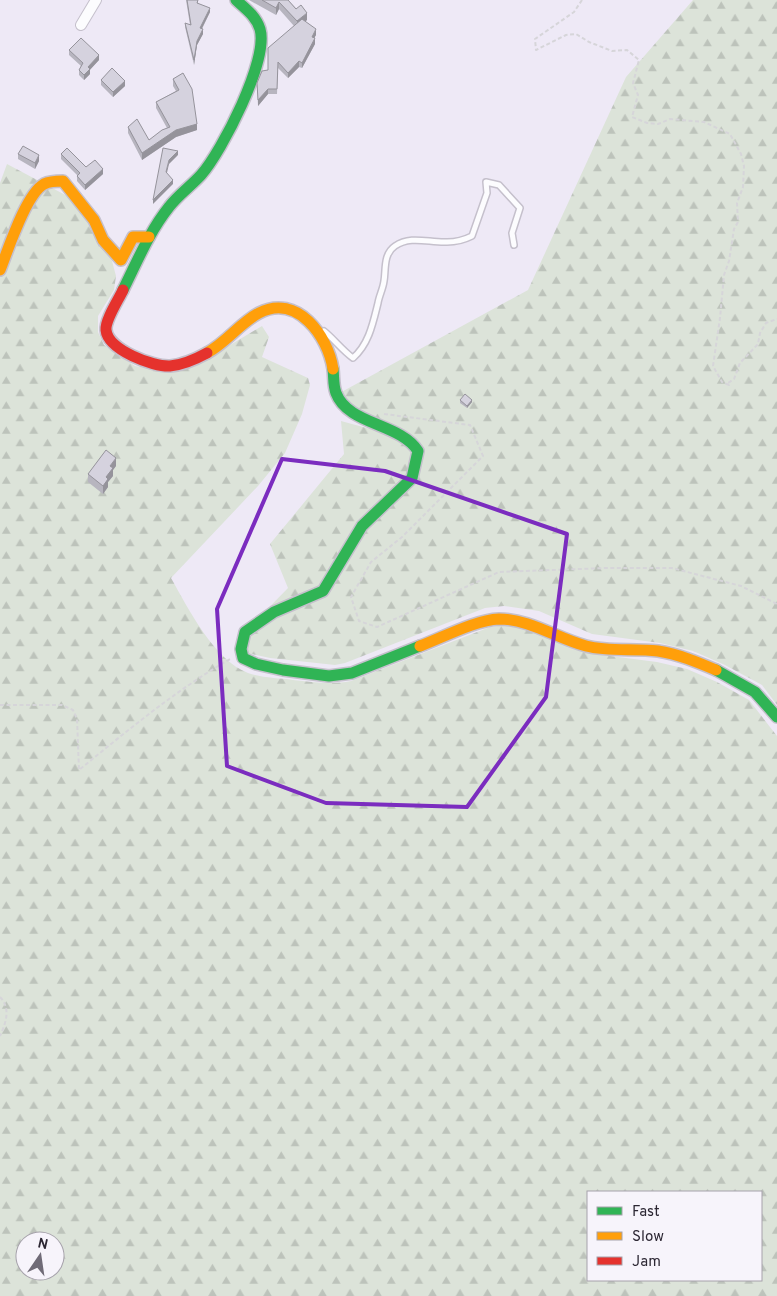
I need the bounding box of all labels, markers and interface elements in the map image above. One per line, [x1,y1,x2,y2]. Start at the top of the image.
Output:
legend [587,1191,762,1281]
text: Fast [632,1203,660,1222]
text: Slow [632,1228,664,1247]
north arrow [15,1231,65,1281]
text: N [36,1235,49,1254]
text: Jam [632,1253,661,1272]

